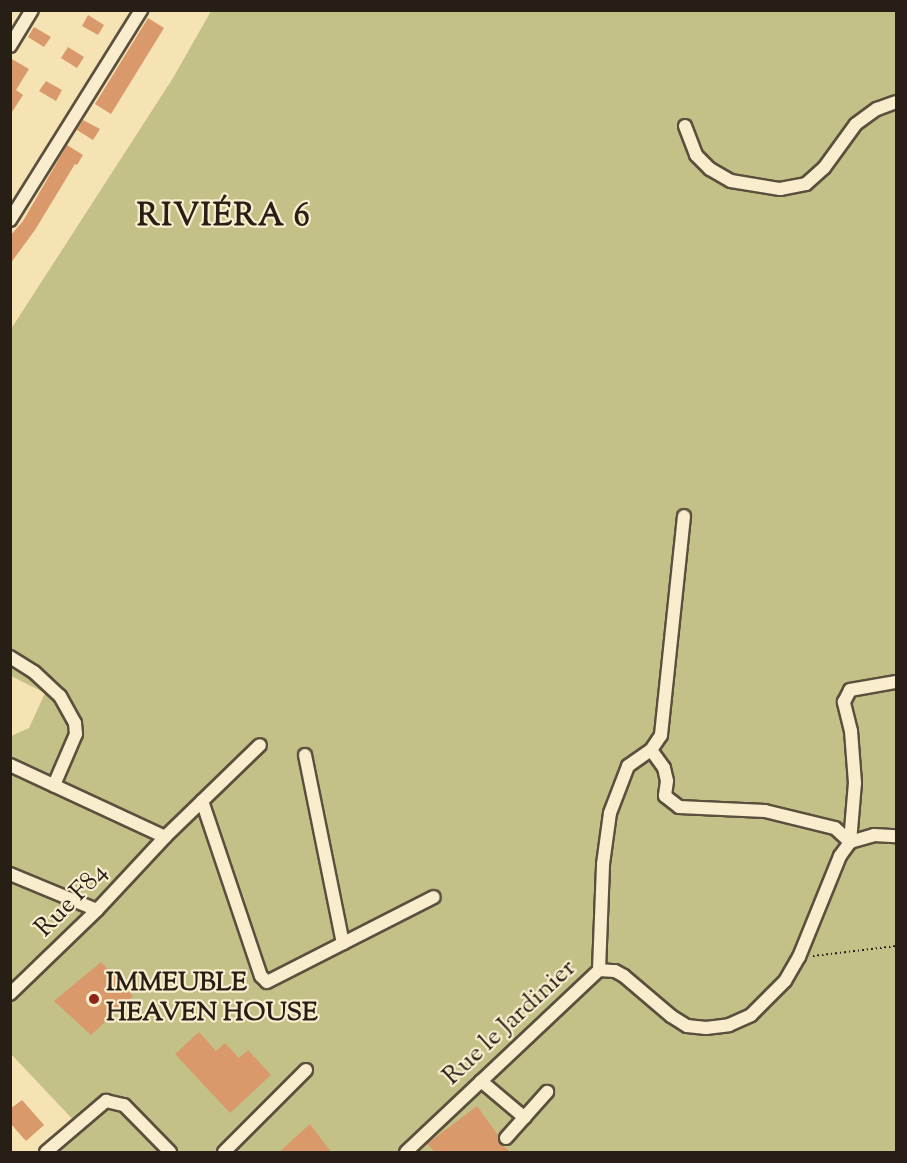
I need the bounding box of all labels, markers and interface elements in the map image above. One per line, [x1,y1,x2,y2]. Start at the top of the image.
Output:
district label: RIVIÉRA 6 [137,198,311,236]
street label: Rue F84 [29,858,115,944]
street label: Rue le Jardinier [437,953,583,1093]
place label: IMMEUBLE HEAVEN HOUSE [106,968,318,1030]
marker: IMMEUBLE HEAVEN HOUSE [87,992,101,1006]

